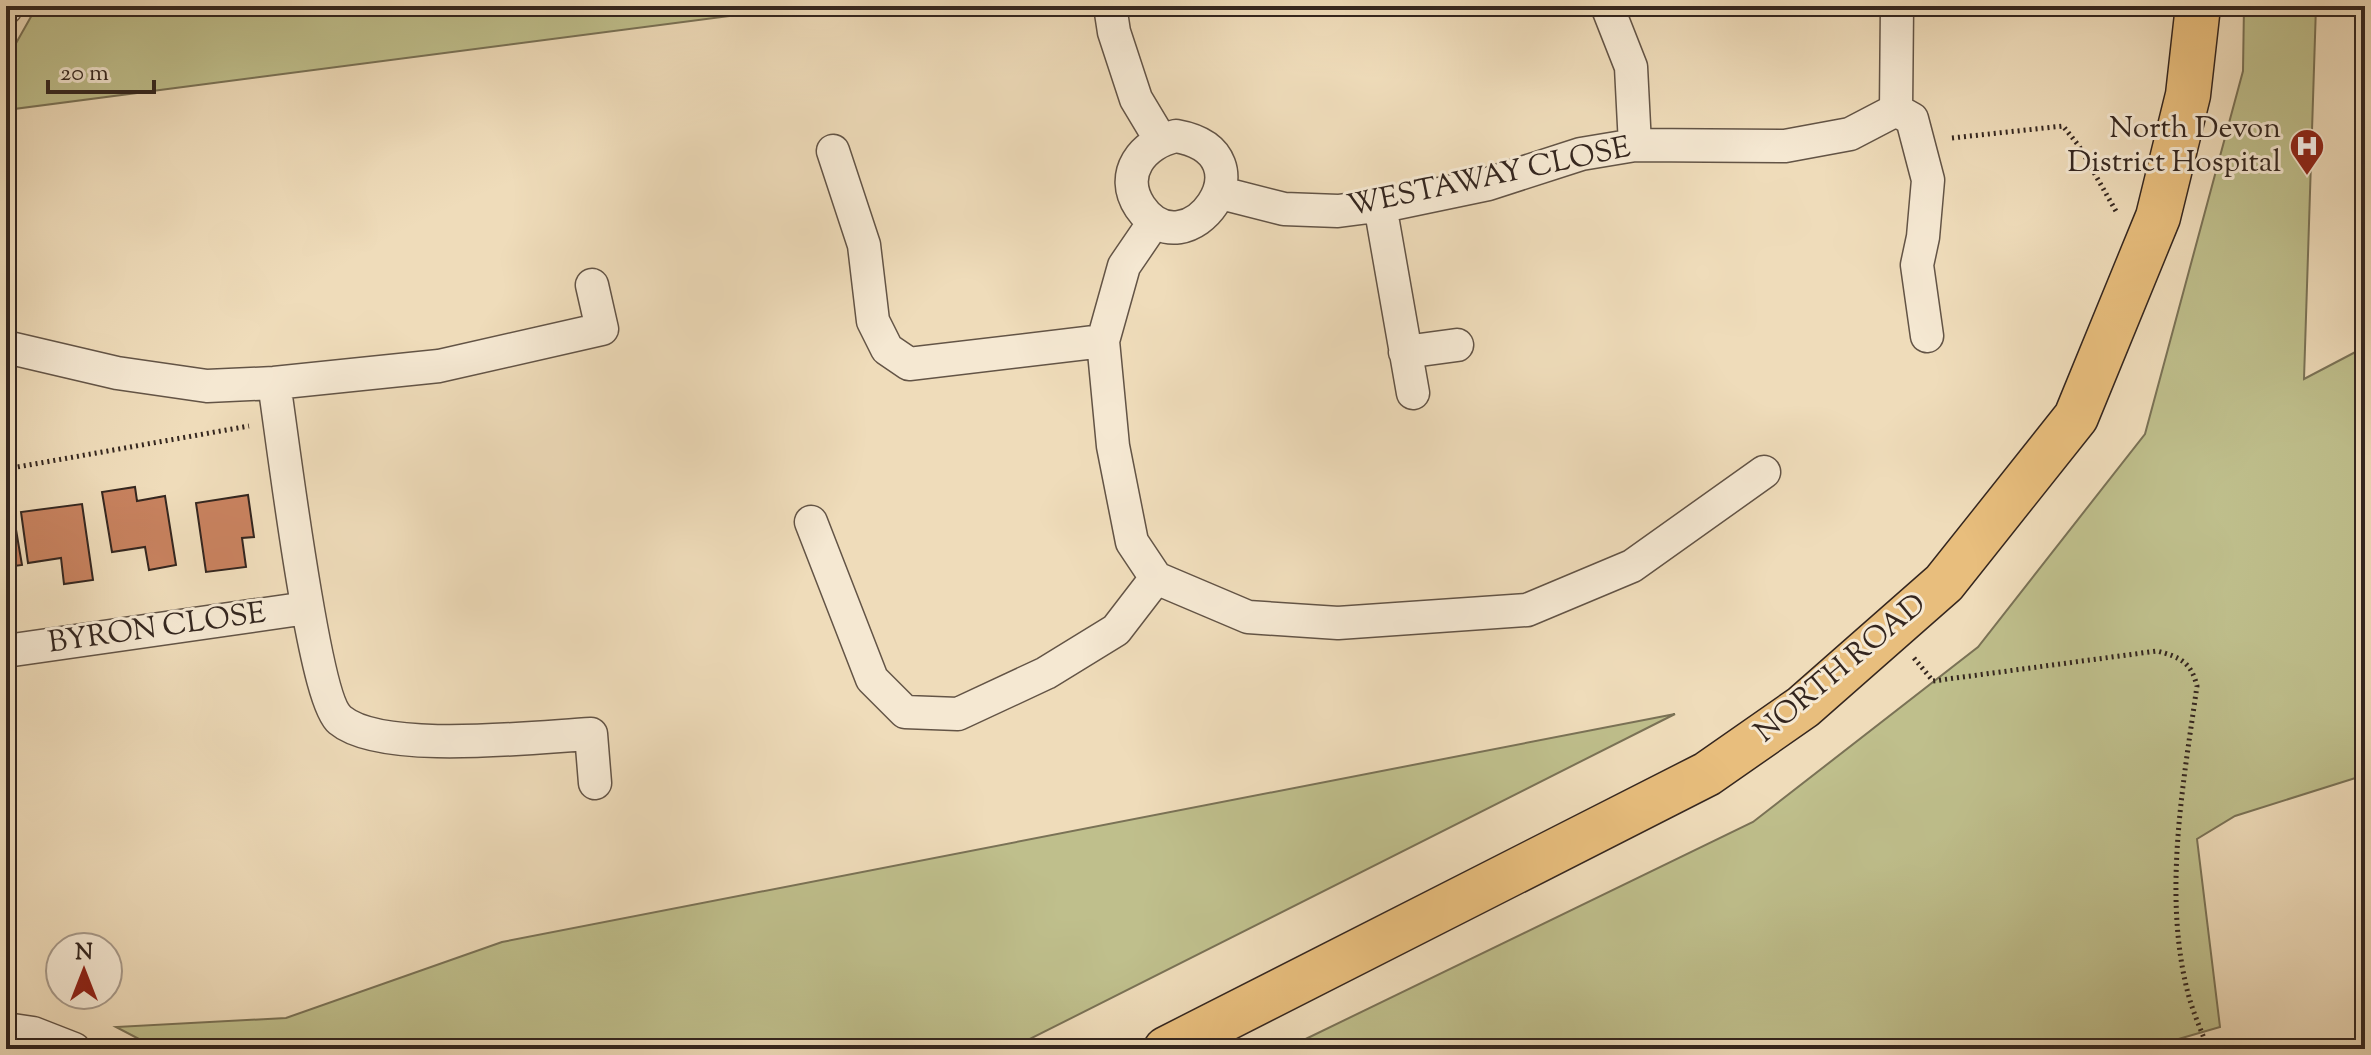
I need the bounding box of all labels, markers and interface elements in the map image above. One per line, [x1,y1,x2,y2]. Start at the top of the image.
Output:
scale bar [48,44,154,94]
text: 20 m [60,57,109,91]
place label: North Devon District Hospital [2068,108,2281,185]
street label: WESTAWAY CLOSE [1343,127,1635,229]
hospital icon: North Devon District Hospital [2288,127,2326,177]
street label: NORTH ROAD [1746,584,1936,754]
street label: BYRON CLOSE [45,592,269,666]
north arrow [44,931,124,1011]
text: N [75,938,93,970]

